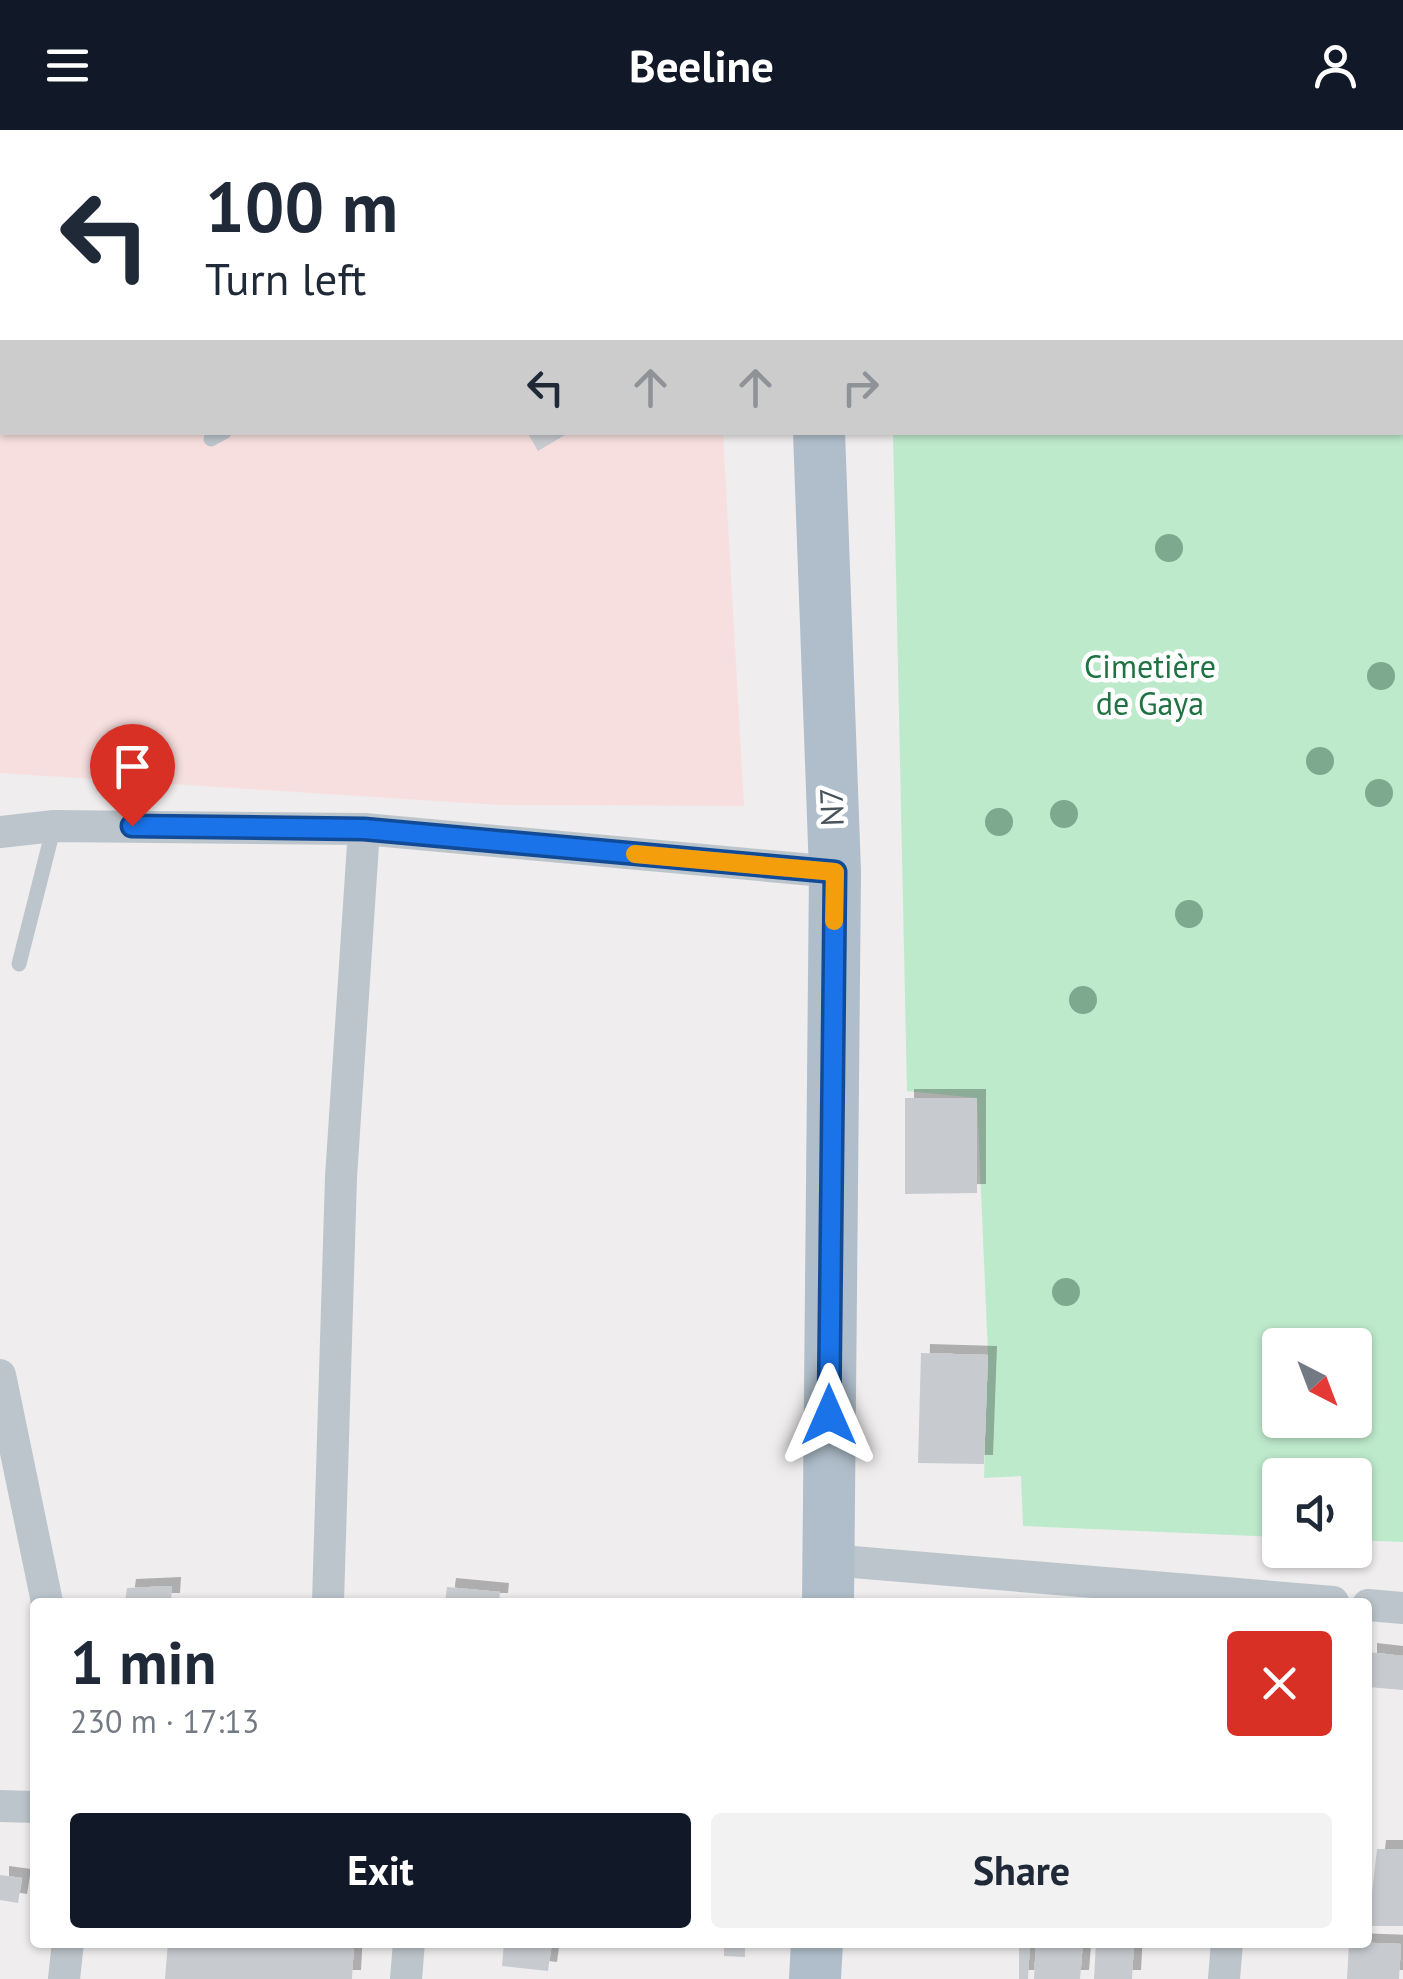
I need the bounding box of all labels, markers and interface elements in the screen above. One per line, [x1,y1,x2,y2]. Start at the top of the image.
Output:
text: Beeline [629,36,774,94]
icon: menu [40,38,95,93]
icon: person [1308,38,1363,93]
text: 100 m [205,161,398,251]
icon: left [40,170,170,300]
text: Turn left [205,249,366,307]
icon: left [518,360,573,415]
icon: ahead [623,360,678,415]
icon: ahead [728,360,783,415]
icon: right [833,360,888,415]
park label: Cimetière de Gaya [1084,645,1216,724]
pin [90,724,175,827]
icon: arrive [105,739,160,794]
street label: N7 [809,787,853,827]
north arrow [1262,1328,1372,1438]
map controls [1262,1328,1372,1568]
position arrow [777,1363,881,1467]
button: sound [1262,1458,1372,1568]
text: 1 min [70,1623,216,1701]
button: close [1227,1631,1332,1736]
text: 230 m · 17:13 [70,1700,259,1742]
button: Exit [70,1813,691,1928]
button: Share [711,1813,1332,1928]

